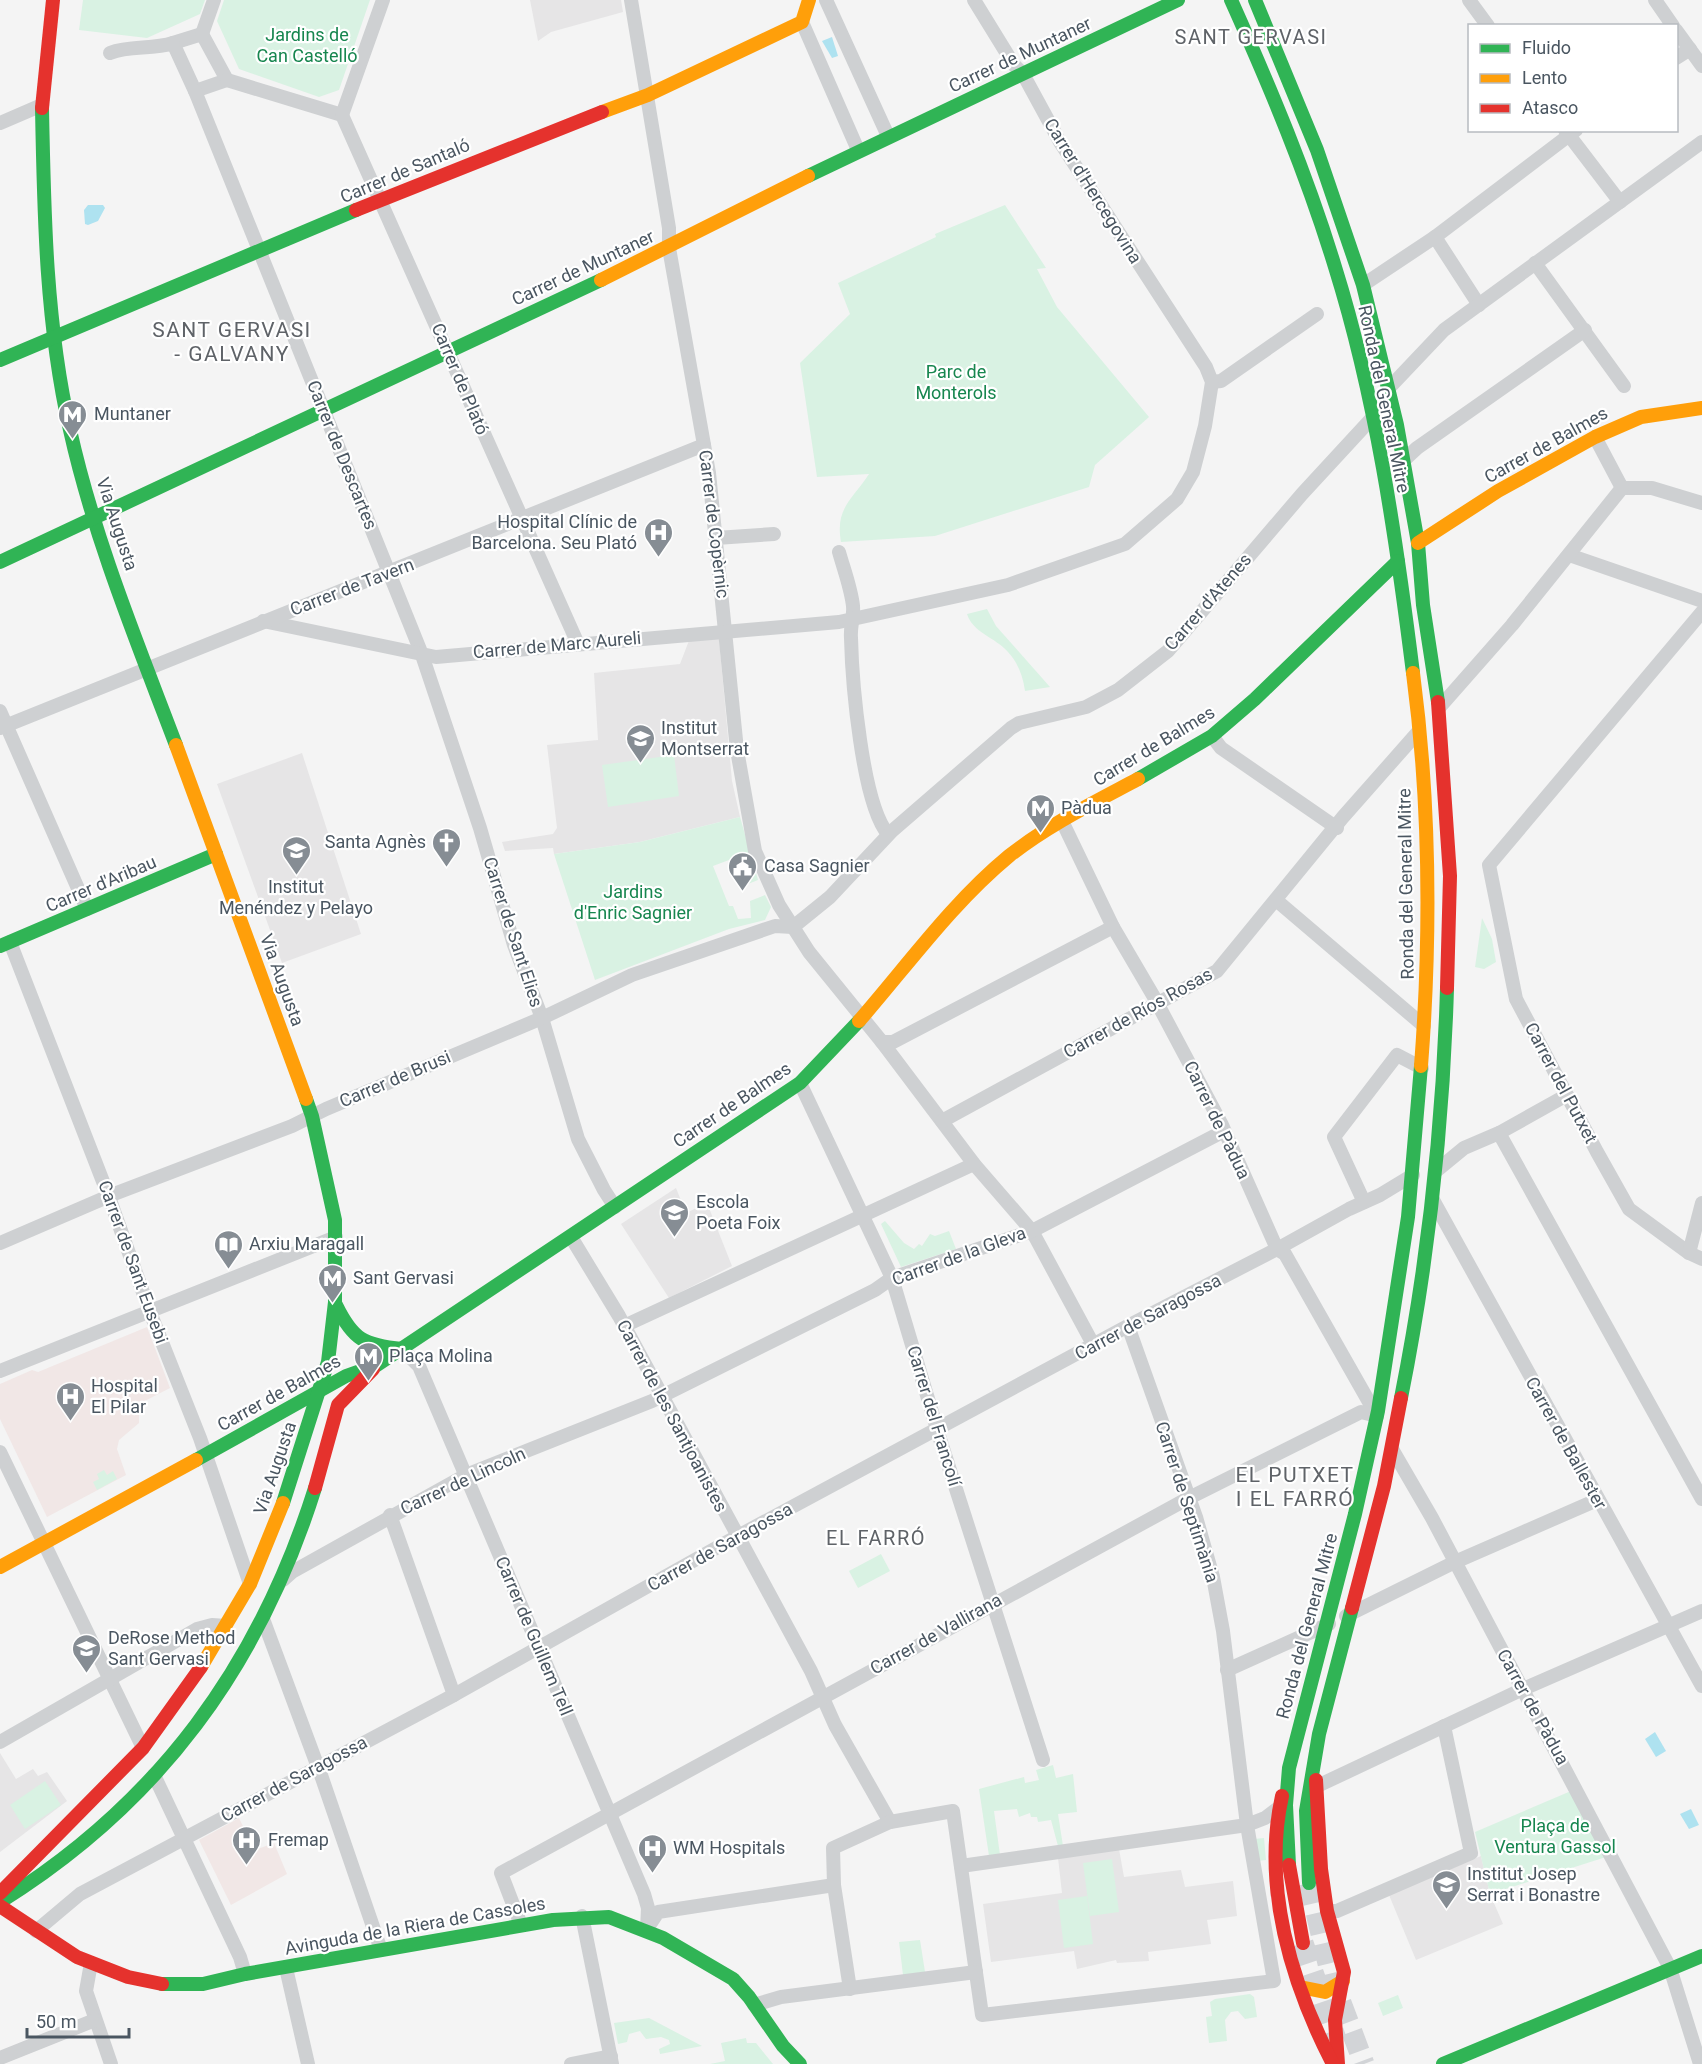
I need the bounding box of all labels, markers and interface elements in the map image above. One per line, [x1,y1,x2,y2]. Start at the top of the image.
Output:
street label: Carrer de Muntaner [945,12,1094,97]
park label: Jardins de Can Castelló [256,24,358,66]
legend [1468,24,1678,132]
district label: SANT GERVASI [1175,25,1327,49]
text: Fluido [1522,37,1571,58]
text: Lento [1522,67,1567,88]
text: Atasco [1522,97,1578,118]
street label: Carrer d'Hercegovina [1040,114,1147,267]
street label: Carrer de Santaló [337,134,473,207]
street label: Carrer de Muntaner [508,225,657,310]
street label: Ronda del General Mitre [1354,303,1415,495]
district label: SANT GERVASI - GALVANY [152,318,312,366]
street label: Carrer de Plató [427,320,493,438]
park label: Parc de Monterols [915,361,997,403]
street label: Carrer de Descartes [303,377,382,532]
metro station icon: Muntaner [57,398,89,440]
street label: Carrer de Balmes [1480,402,1611,487]
place label: Muntaner [94,403,171,424]
street label: Carrer de Copèrnic [695,449,734,599]
street label: Via Augusta [93,475,142,573]
place label: Hospital Clínic de Barcelona. Seu Plató [471,511,637,553]
hospital icon: Hospital Clínic de Barcelona. Seu Plató [642,516,674,558]
street label: Carrer d'Atenes [1160,549,1255,654]
street label: Carrer de Tavern [287,553,417,620]
street label: Carrer de Marc Aureli [472,627,642,662]
street label: Carrer de Balmes [1089,701,1218,790]
place label: Institut Montserrat [661,717,749,759]
school or university icon: Institut Montserrat [624,722,656,764]
street label: Ronda del General Mitre [1393,788,1418,980]
metro station icon: Pàdua [1024,792,1056,834]
place label: Pàdua [1061,797,1112,818]
church icon: Santa Agnès [431,826,463,868]
place label: Santa Agnès [325,831,426,852]
school or university icon: Institut Menéndez y Pelayo [280,834,312,876]
public building icon: Casa Sagnier [727,850,759,892]
street label: Carrer d'Aribau [42,851,159,916]
street label: Carrer de Sant Elies [479,854,548,1009]
place label: Casa Sagnier [764,855,870,876]
place label: Institut Menéndez y Pelayo [219,876,373,918]
park label: Jardins d'Enric Sagnier [574,881,692,923]
street label: Via Augusta [256,931,309,1029]
street label: Carrer de Ríos Rosas [1060,963,1216,1062]
street label: Carrer del Putxet [1521,1019,1602,1147]
street label: Carrer de Brusi [336,1046,454,1111]
street label: Carrer de Balmes [669,1057,795,1152]
street label: Carrer de Pàdua [1180,1057,1255,1182]
street label: Carrer de Sant Eusebi [94,1177,173,1346]
place label: Escola Poeta Foix [696,1191,781,1233]
school or university icon: Escola Poeta Foix [659,1196,691,1238]
street label: Carrer de la Gleva [889,1222,1029,1289]
library icon: Arxiu Maragall [212,1228,244,1270]
place label: Arxiu Maragall [249,1233,364,1254]
metro station icon: Sant Gervasi [316,1262,348,1304]
place label: Sant Gervasi [353,1267,454,1288]
street label: Carrer de Saragossa [1071,1269,1224,1364]
street label: Carrer de les Santjoanistes [613,1316,732,1515]
metro station icon: Plaça Molina [352,1340,384,1382]
street label: Carrer del Francolí [903,1343,966,1489]
place label: Plaça Molina [389,1345,493,1366]
street label: Carrer de Balmes [213,1350,344,1435]
street label: Carrer de Ballester [1521,1373,1611,1513]
place label: Hospital El Pilar [91,1375,158,1417]
hospital icon: Hospital El Pilar [54,1380,86,1422]
street label: Via Augusta [249,1419,300,1517]
street label: Carrer de Septimània [1152,1419,1223,1585]
street label: Carrer de Lincoln [397,1442,529,1519]
district label: EL PUTXET I EL FARRÓ [1235,1463,1355,1511]
street label: Carrer de Saragossa [644,1498,796,1595]
district label: EL FARRÓ [826,1526,926,1550]
street label: Ronda del General Mitre [1272,1531,1341,1721]
street label: Carrer de Guillem Tell [491,1553,577,1718]
street label: Carrer de Vallirana [866,1589,1005,1678]
place label: DeRose Method Sant Gervasi [108,1627,236,1669]
school or university icon: DeRose Method Sant Gervasi [71,1632,103,1674]
street label: Carrer de Pàdua [1493,1645,1574,1768]
street label: Carrer de Saragossa [217,1731,370,1826]
park label: Plaça de Ventura Gassol [1494,1815,1616,1857]
hospital icon: Fremap [231,1824,263,1866]
place label: Fremap [268,1829,329,1850]
hospital icon: WM Hospitals [636,1832,668,1874]
place label: WM Hospitals [673,1837,785,1858]
place label: Institut Josep Serrat i Bonastre [1467,1863,1600,1905]
school or university icon: Institut Josep Serrat i Bonastre [1430,1868,1462,1910]
street label: Avinguda de la Riera de Cassoles [283,1892,547,1959]
scale bar [27,2001,129,2039]
text: 50 m [36,2011,76,2032]

